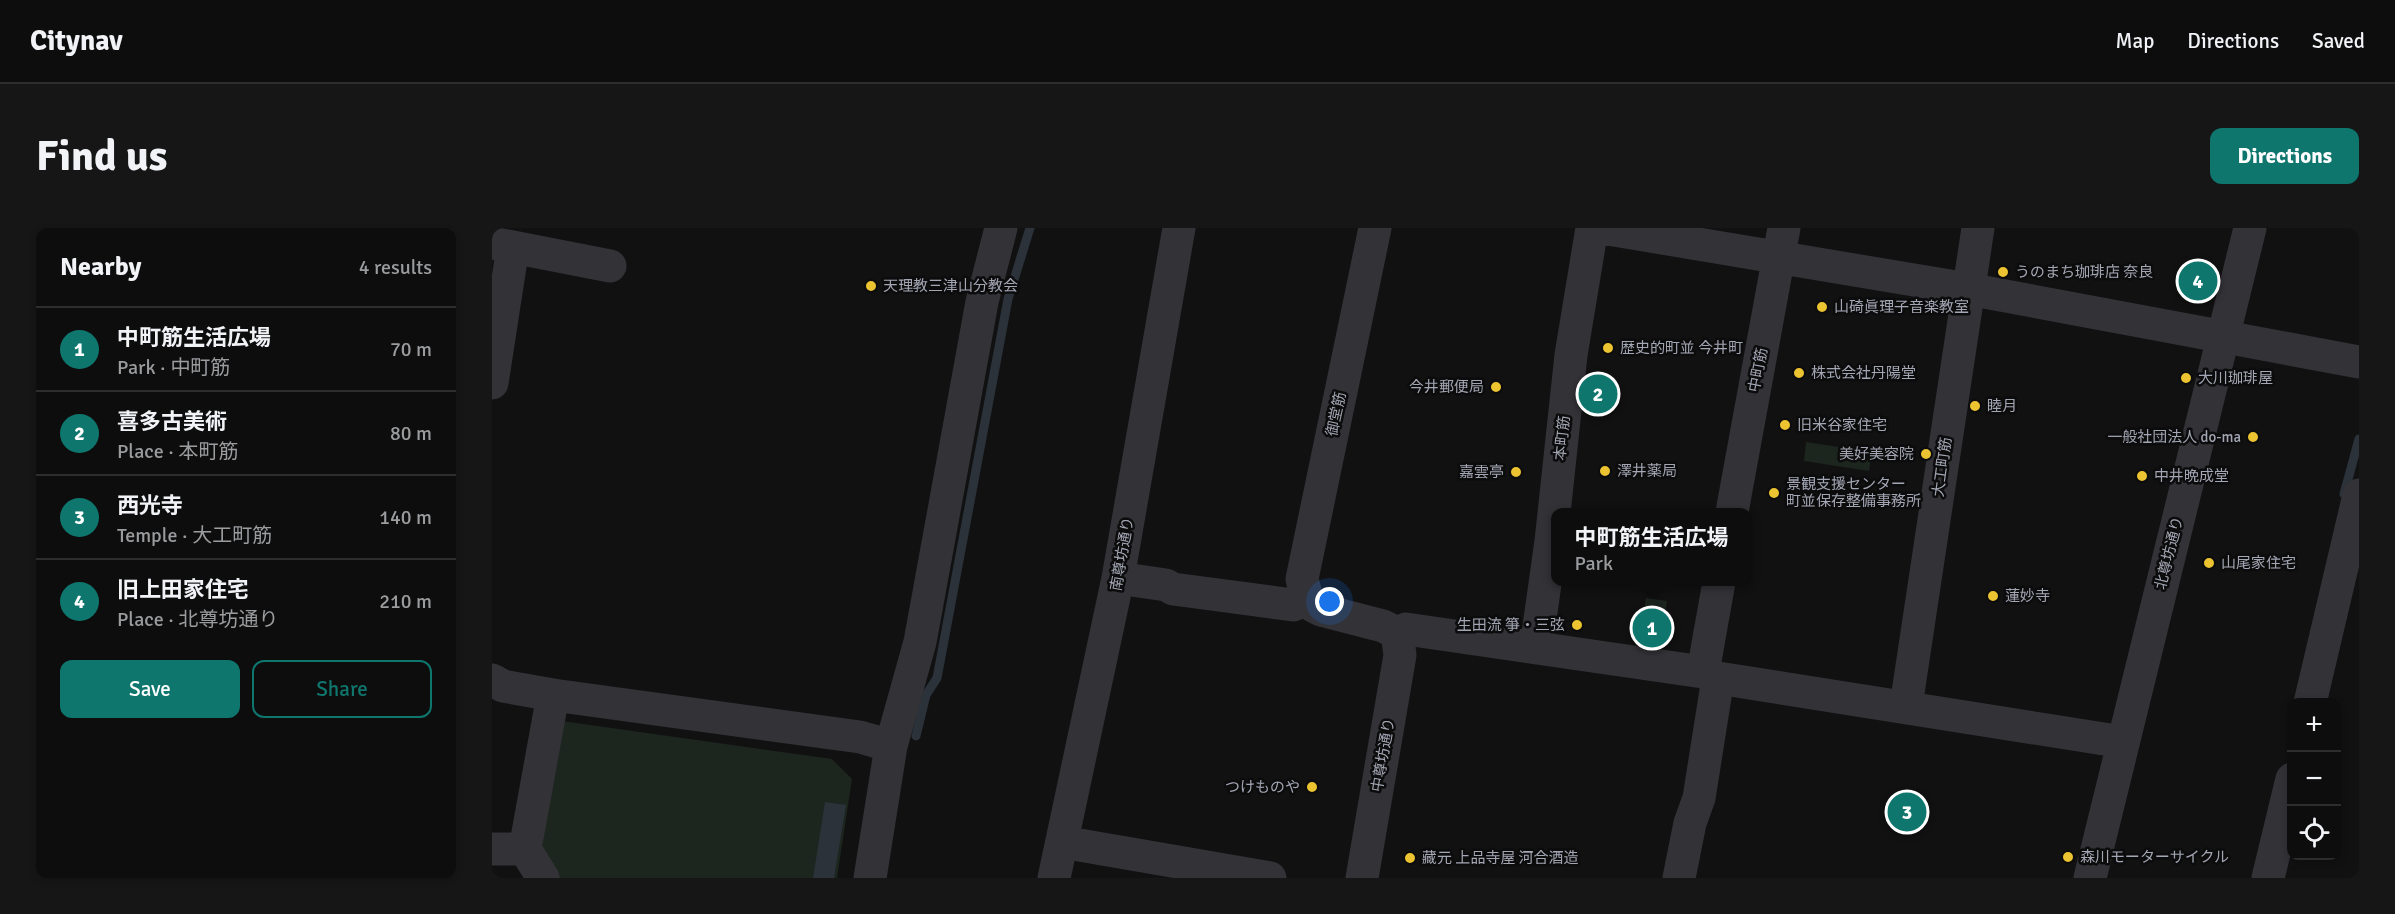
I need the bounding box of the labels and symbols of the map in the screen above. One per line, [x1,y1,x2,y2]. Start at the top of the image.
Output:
pin: 4 [2178,259,2218,304]
place label: うのまち珈琲店 奈良 [2015,263,2153,281]
marker: うのまち珈琲店 奈良 [1996,265,2010,279]
place label: 天理教三津山分教会 [883,277,1018,295]
marker: 天理教三津山分教会 [864,279,878,293]
place label: 山碕眞理子音楽教室 [1834,298,1969,316]
marker: 山碕眞理子音楽教室 [1815,300,1829,314]
place label: 歴史的町並 今井町 [1620,339,1743,357]
marker: 歴史的町並 今井町 [1601,341,1615,355]
street label: 中町筋 [1745,346,1771,394]
place label: 株式会社丹陽堂 [1811,364,1916,382]
marker: 株式会社丹陽堂 [1792,366,1806,380]
place label: 大川珈琲屋 [2198,369,2273,387]
marker: 大川珈琲屋 [2179,371,2193,385]
pin: 2 [1578,372,1618,416]
place label: 今井郵便局 [1409,378,1484,396]
marker: 今井郵便局 [1489,380,1503,394]
street label: 御堂筋 [1323,390,1349,438]
place label: 睦月 [1987,397,2017,415]
marker: 睦月 [1968,399,1982,413]
street label: 本町筋 [1551,415,1573,461]
place label: 旧米谷家住宅 [1797,416,1887,434]
marker: 旧米谷家住宅 [1778,418,1792,432]
place label: 一般社団法人 do-ma [2107,428,2241,446]
marker: 一般社団法人 do-ma [2246,430,2260,444]
street label: 大工町筋 [1929,436,1955,498]
place label: 美好美容院 [1839,445,1914,463]
marker: 美好美容院 [1919,447,1933,461]
place label: 澤井薬局 [1617,462,1677,480]
place label: 嘉雲亭 [1459,463,1504,481]
marker: 澤井薬局 [1598,464,1612,478]
marker: 嘉雲亭 [1509,465,1523,479]
place label: 中井晩成堂 [2154,467,2229,485]
marker: 中井晩成堂 [2135,469,2149,483]
place label: 景観支援センター 町並保存整備事務所 [1786,475,1921,510]
marker: 景観支援センター 町並保存整備事務所 [1767,486,1781,500]
street label: 北尊坊通り [2151,514,2187,592]
street label: 南尊坊通り [1107,515,1137,593]
place label: 山尾家住宅 [2221,554,2296,572]
marker: 山尾家住宅 [2202,556,2216,570]
your location [1315,587,1344,616]
place label: 蓮妙寺 [2005,587,2050,605]
marker: 蓮妙寺 [1986,589,2000,603]
pin: 1 [1632,606,1672,650]
place label: 生田流 箏・三弦 [1457,616,1565,634]
marker: 生田流 箏・三弦 [1570,618,1584,632]
street label: 中尊坊通り [1368,716,1398,794]
place label: つけものや [1225,778,1300,796]
marker: つけものや [1305,780,1319,794]
pin: 3 [1888,790,1926,834]
place label: 森川モーターサイクル [2080,848,2229,866]
place label: 藏元 上品寺屋 河合酒造 [1422,849,1579,867]
marker: 森川モーターサイクル [2061,850,2075,864]
marker: 藏元 上品寺屋 河合酒造 [1403,851,1417,865]

